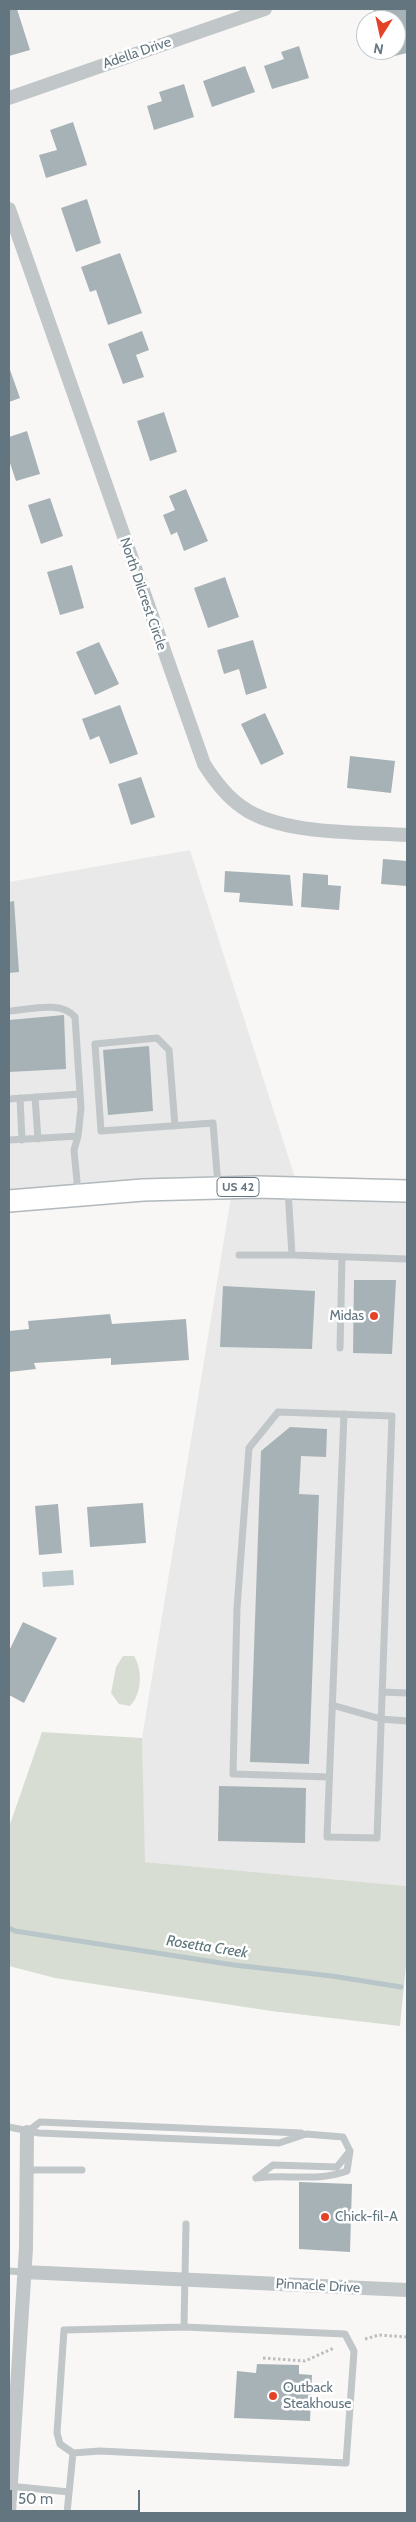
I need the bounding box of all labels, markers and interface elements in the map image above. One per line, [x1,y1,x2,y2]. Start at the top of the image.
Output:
north arrow [356,10,406,60]
street label: Adella Drive [101,33,173,73]
text: N [372,39,385,59]
street label: North Dilcrest Circle [116,535,170,653]
road number: US 42 [217,1178,259,1196]
place label: Midas [330,1308,364,1324]
marker: Midas [368,1310,380,1322]
water label: Rosetta Creek [165,1932,249,1962]
place label: Chick-fil-A [335,2209,398,2225]
marker: Chick-fil-A [319,2211,331,2223]
street label: Pinnacle Drive [275,2275,361,2297]
place label: Outback Steakhouse [283,2380,351,2412]
marker: Outback Steakhouse [267,2390,279,2402]
scale bar [12,2480,142,2512]
text: 50 m [18,2490,53,2508]

